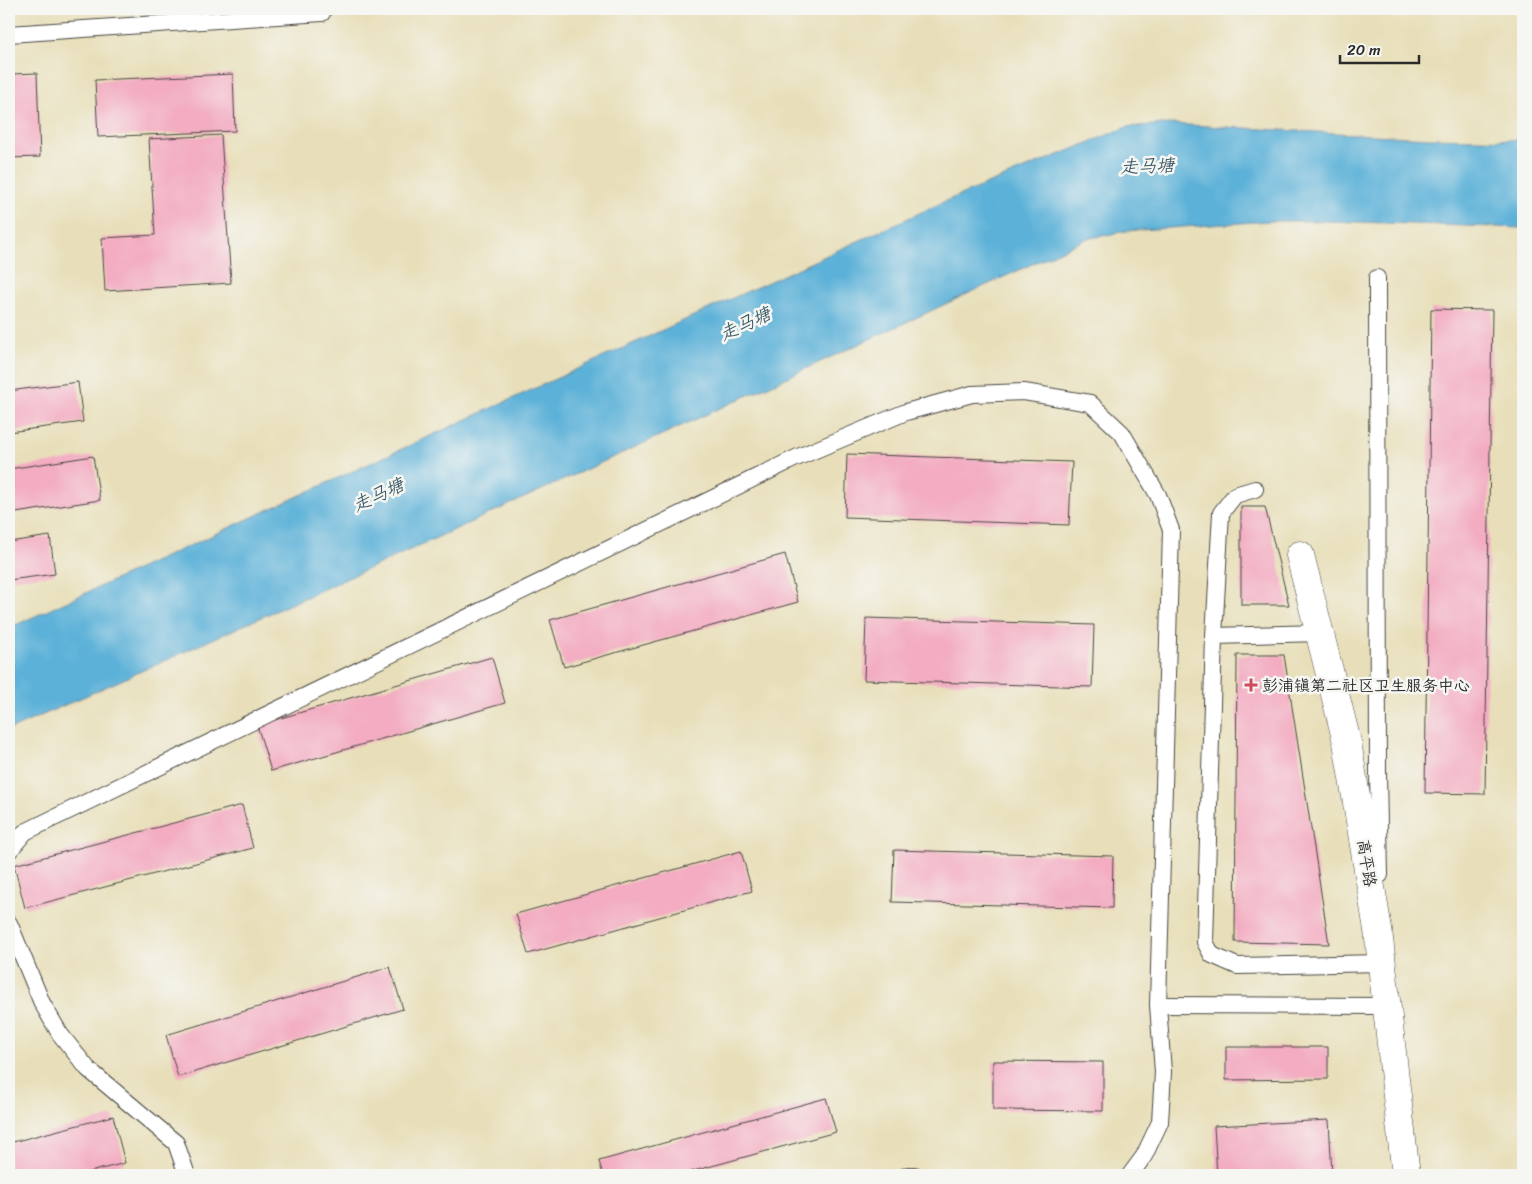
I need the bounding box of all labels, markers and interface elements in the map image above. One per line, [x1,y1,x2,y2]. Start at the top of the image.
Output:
scale bar [1340,32,1418,64]
text: 20 m [1347,37,1381,63]
water label: 走马塘 [1119,149,1177,183]
water label: 走马塘 [714,297,778,350]
water label: 走马塘 [347,468,411,521]
place label: 彭浦镇第二社区卫生服务中心 [1262,671,1470,700]
marker: 彭浦镇第二社区卫生服务中心 [1244,678,1258,692]
street label: 高平路 [1349,837,1385,889]

